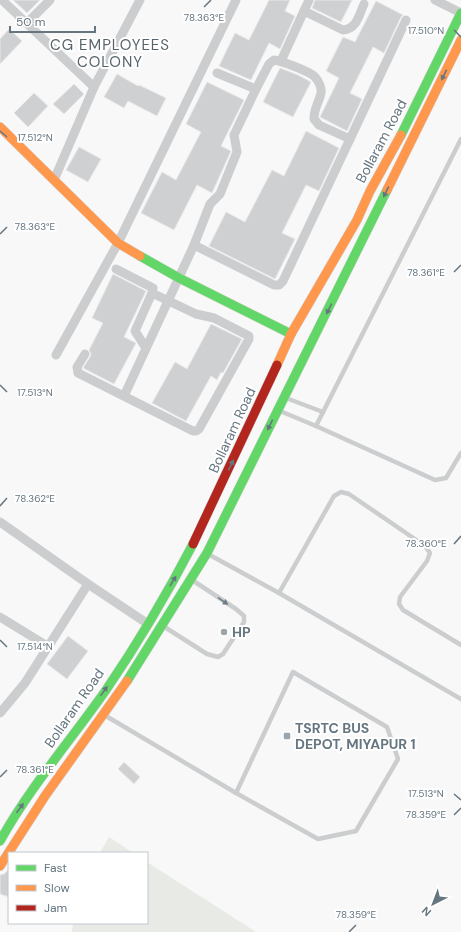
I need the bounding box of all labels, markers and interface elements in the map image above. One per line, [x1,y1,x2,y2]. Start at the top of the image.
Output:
scale bar [10,8,95,34]
text: 78.363°E [184,11,225,24]
text: 50 m [16,14,45,30]
text: 17.510°N [408,24,444,37]
district label: CG EMPLOYEES COLONY [50,35,170,72]
one-way arrow [441,70,447,81]
street label: Bollaram Road [351,96,411,186]
text: 17.512°N [17,131,53,144]
one-way arrow [383,186,389,198]
text: 78.363°E [15,220,56,233]
text: 78.361°E [407,266,445,279]
one-way arrow [326,303,332,314]
street label: Bollaram Road [204,384,260,476]
text: 17.513°N [17,386,53,399]
one-way arrow [267,419,273,430]
one-way arrow [228,459,234,470]
text: 78.362°E [15,492,55,505]
text: 78.360°E [405,537,447,550]
one-way arrow [170,575,177,587]
one-way arrow [217,597,229,604]
place label: HP [232,623,251,641]
marker: HP [219,627,229,637]
text: 17.514°N [17,640,53,653]
street label: Bollaram Road [40,665,108,751]
one-way arrow [100,686,108,696]
place label: TSRTC BUS DEPOT, MIYAPUR 1 [295,719,416,753]
marker: TSRTC BUS DEPOT, MIYAPUR 1 [282,731,292,741]
text: 78.361°E [16,763,54,776]
text: 17.513°N [408,787,444,800]
one-way arrow [15,802,24,813]
text: 78.359°E [406,808,447,821]
legend [8,852,148,924]
text: Fast [44,860,67,876]
text: Slow [44,880,70,896]
north arrow [413,884,453,924]
text: Jam [44,900,67,916]
text: N [419,904,434,919]
text: 78.359°E [336,908,377,921]

